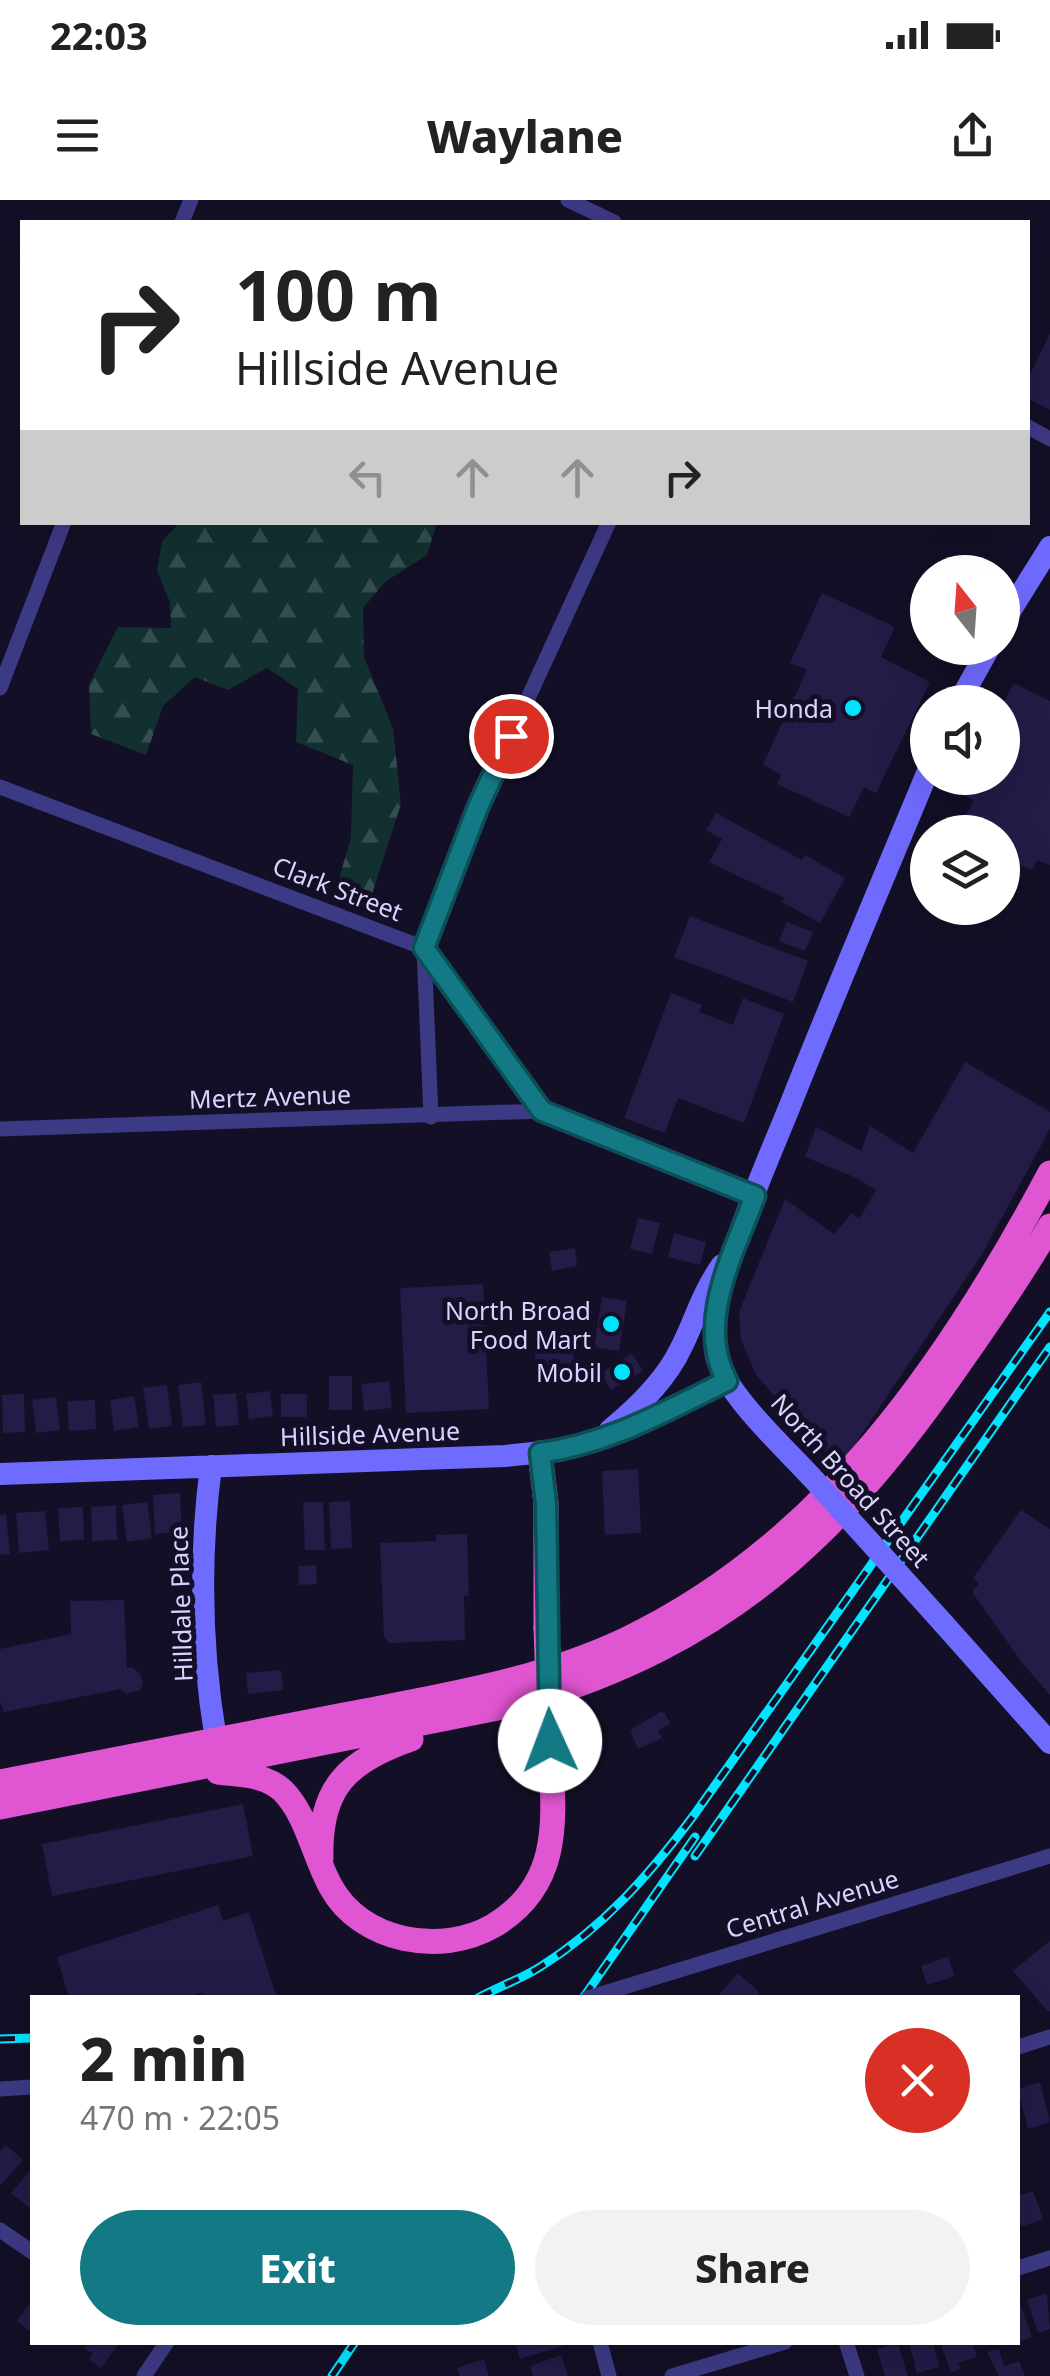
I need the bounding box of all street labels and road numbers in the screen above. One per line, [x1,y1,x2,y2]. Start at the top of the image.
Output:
street label: Clark Street [268,848,408,928]
street label: Mertz Avenue [188,1076,352,1116]
street label: North Broad Street [764,1386,938,1574]
street label: Hillside Avenue [279,1413,461,1453]
street label: Hilldale Place [160,1525,200,1683]
street label: Central Avenue [721,1861,903,1945]

